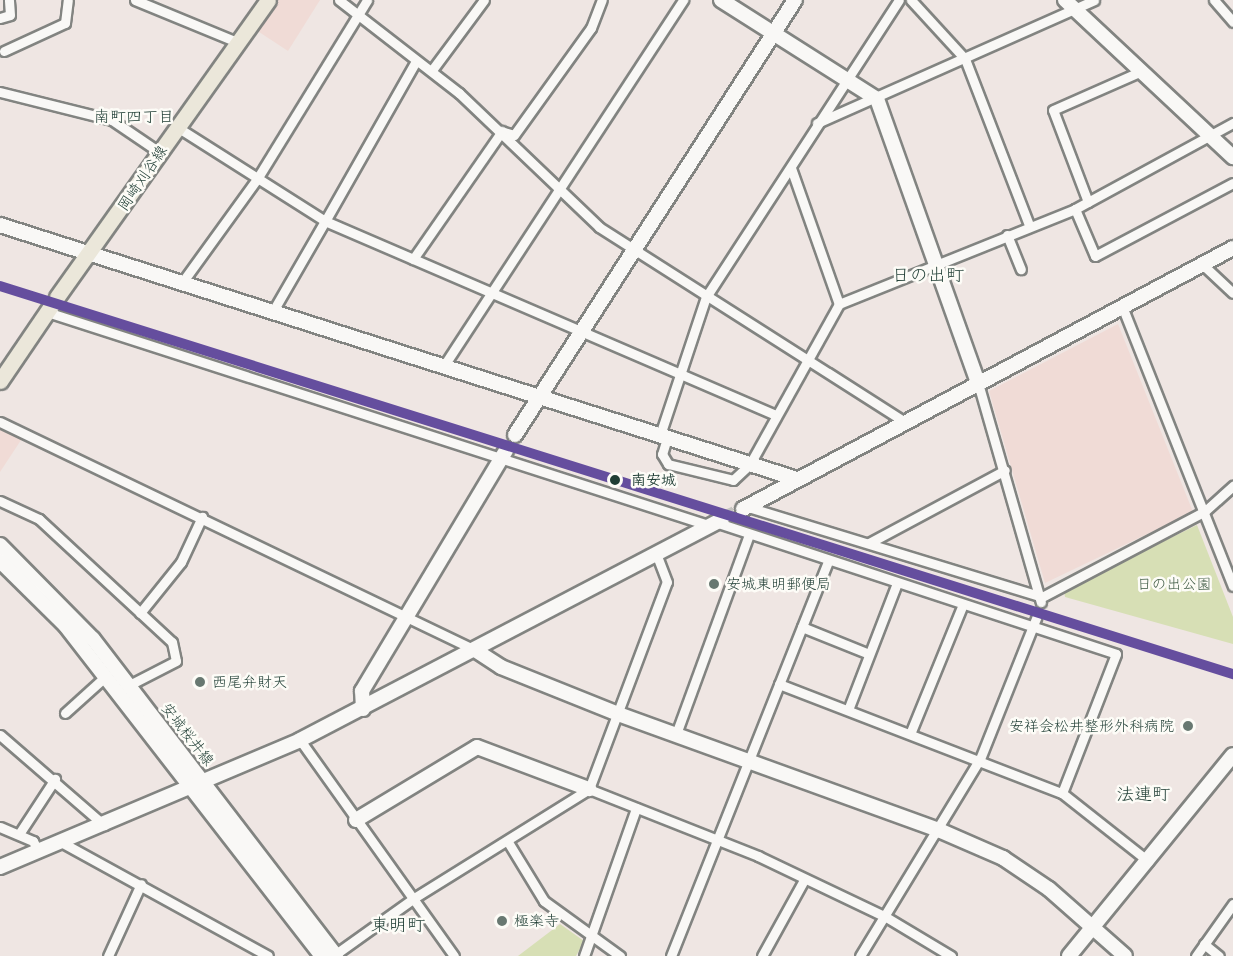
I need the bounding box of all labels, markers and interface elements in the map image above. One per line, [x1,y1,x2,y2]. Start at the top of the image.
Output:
district label: 南町四丁目 [94,106,174,126]
street label: 岡崎刈谷線 [114,142,170,214]
district label: 日の出町 [892,264,964,286]
marker: 南安城 [604,469,626,491]
place label: 南安城 [631,471,676,489]
place label: 安城東明郵便局 [726,575,831,593]
park label: 日の出公園 [1137,575,1211,593]
marker: 安城東明郵便局 [707,577,721,591]
place label: 西尾弁財天 [212,673,287,691]
marker: 西尾弁財天 [193,675,207,689]
street label: 安城桜井線 [158,699,218,769]
place label: 安祥会松井整形外科病院 [1009,717,1174,735]
marker: 安祥会松井整形外科病院 [1179,717,1197,735]
district label: 法連町 [1116,783,1170,805]
place label: 極楽寺 [514,912,559,930]
district label: 東明町 [371,914,425,936]
marker: 極楽寺 [495,914,509,928]

